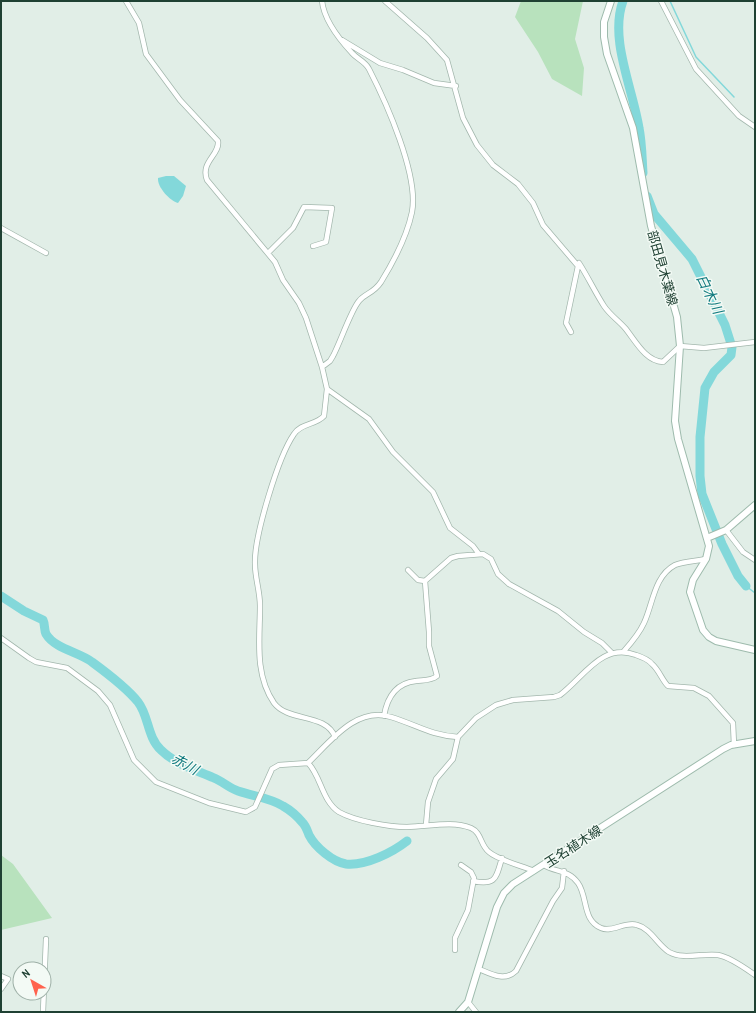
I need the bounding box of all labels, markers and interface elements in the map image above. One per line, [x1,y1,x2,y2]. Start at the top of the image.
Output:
street label: 部田見木葉線 [644,228,681,308]
water label: 白木川 [693,271,728,319]
water label: 赤川 [168,749,203,779]
street label: 玉名植木線 [541,822,605,871]
north arrow [12,961,52,1001]
text: N [19,966,33,981]

